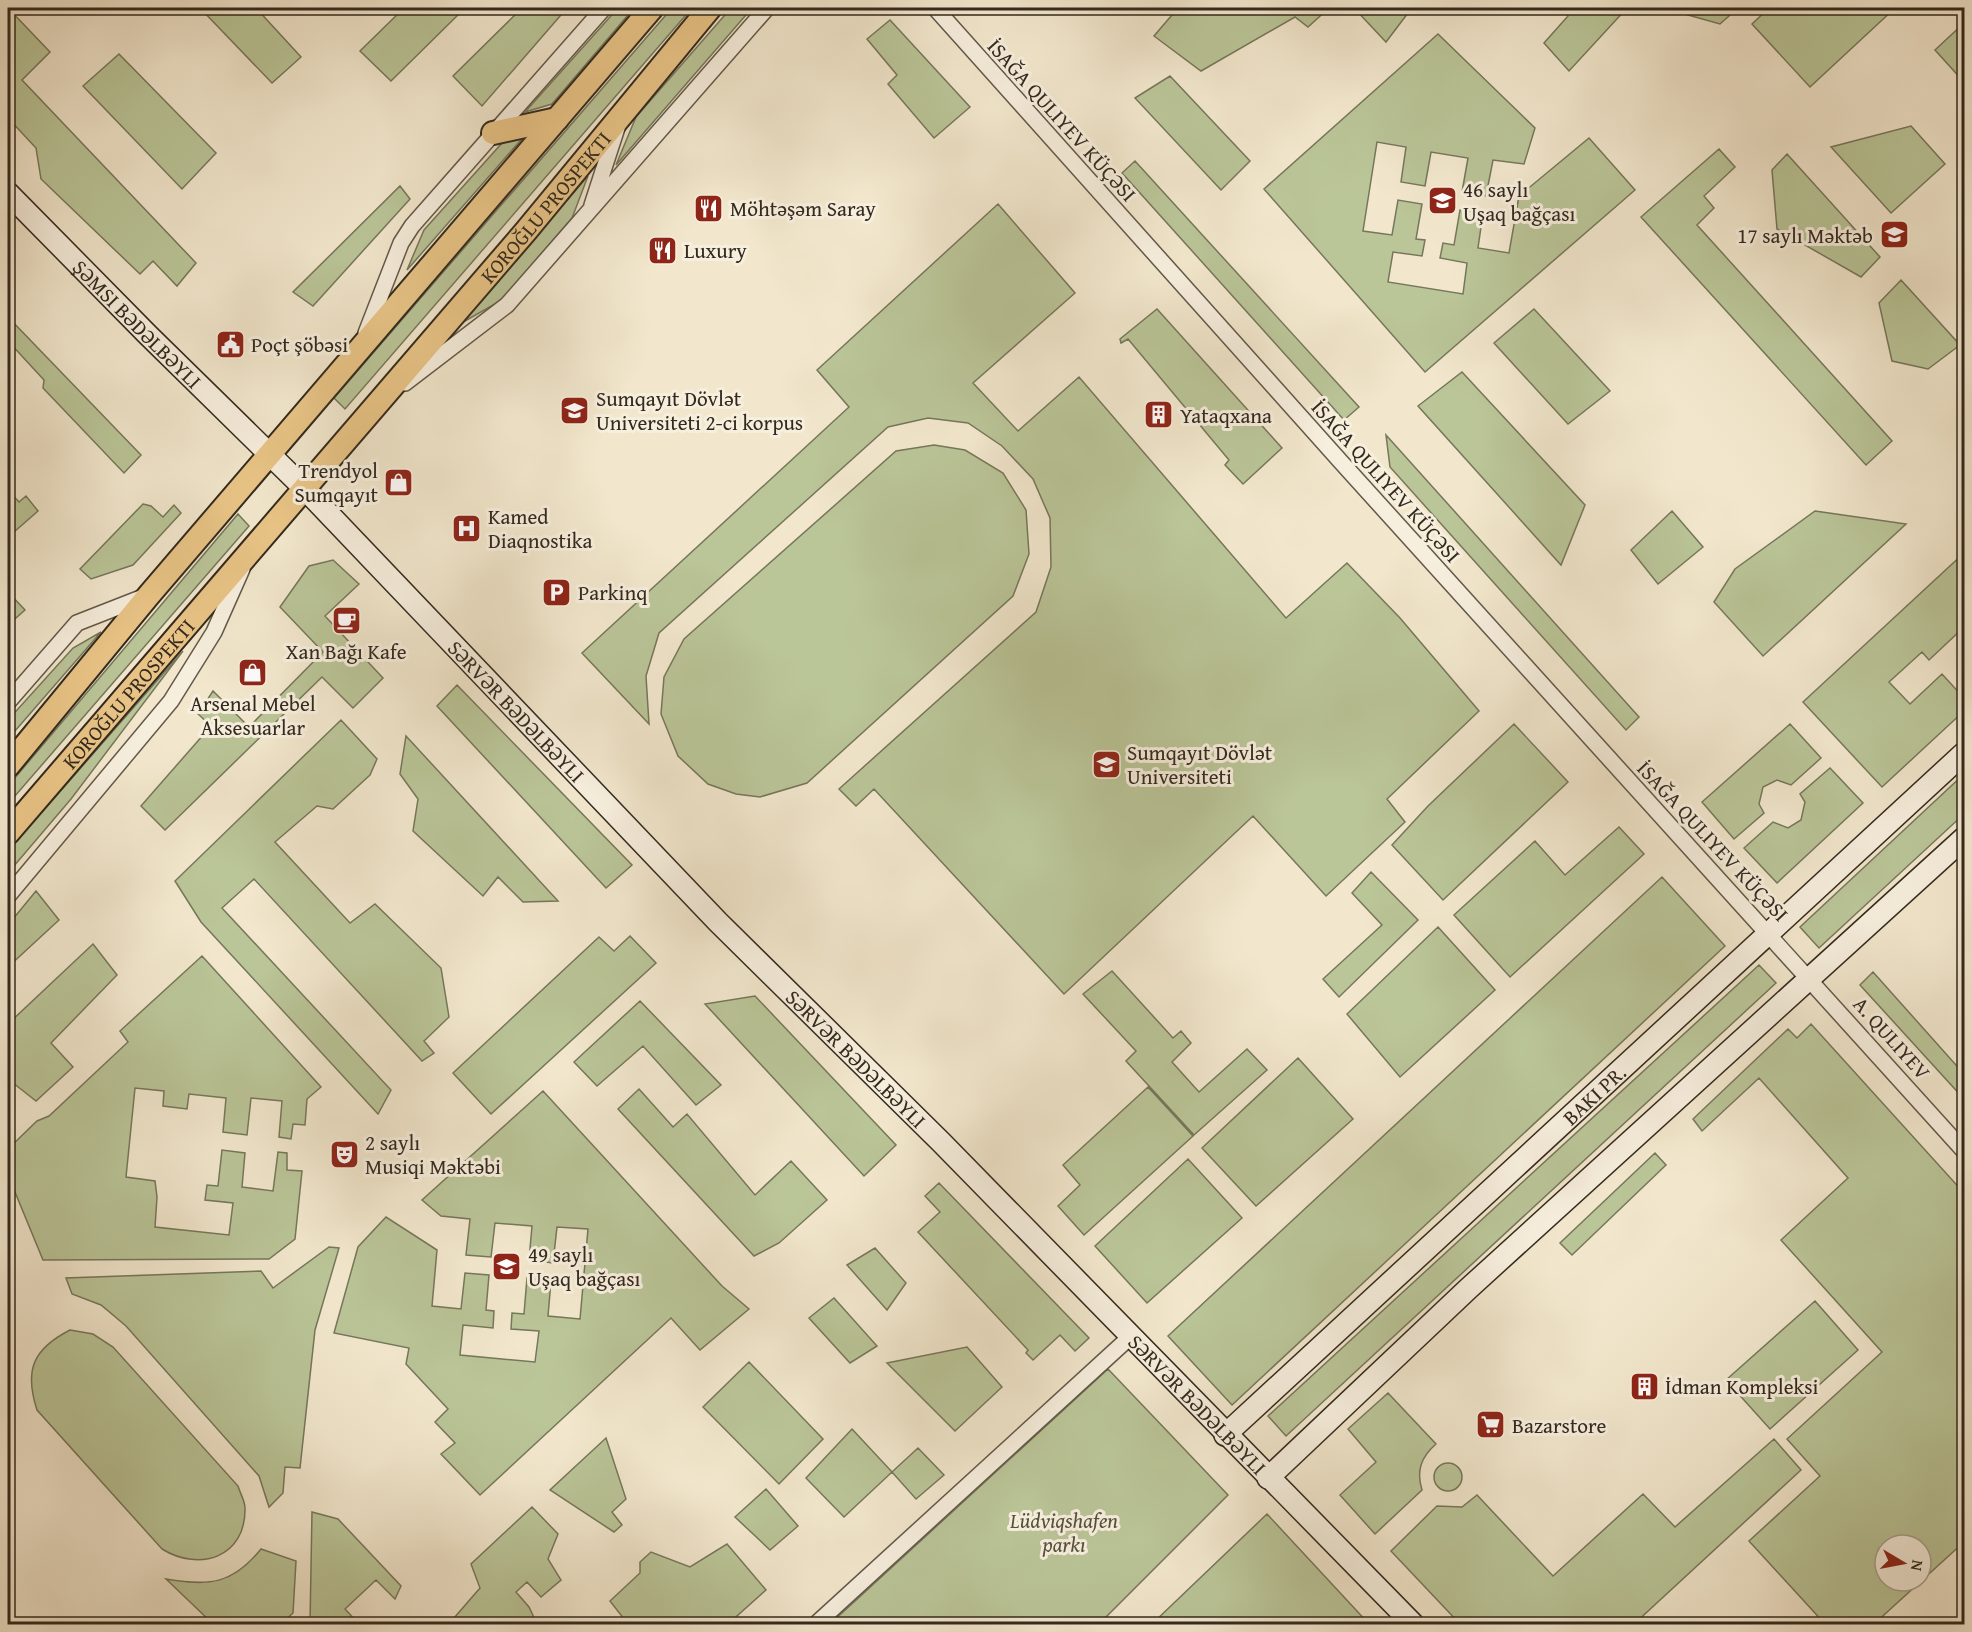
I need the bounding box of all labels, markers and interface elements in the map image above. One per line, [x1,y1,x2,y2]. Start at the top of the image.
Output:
street label: İSAĞA QULIYEV KÜÇƏSI [980,32,1144,208]
street label: KOROĞLU PROSPEKTI [473,124,618,290]
place label: 46 saylı Uşaq bağçası [1463,174,1576,229]
school or university icon: 46 saylı Uşaq bağçası [1426,185,1458,217]
restaurant icon: Möhtəşəm Saray [693,192,725,224]
place label: Möhtəşəm Saray [730,193,876,224]
school or university icon: 17 saylı Məktəb [1878,219,1910,251]
place label: 17 saylı Məktəb [1737,220,1873,251]
restaurant icon: Luxury [647,234,679,266]
place label: Luxury [684,235,747,266]
street label: ŞƏMSI BƏDƏLBƏYLI [66,252,209,395]
public building icon: Poçt şöbəsi [214,328,246,360]
place label: Poçt şöbəsi [251,329,348,360]
place label: Sumqayıt Dövlət Universiteti 2-ci korpus [596,383,803,438]
street label: İSAĞA QULIYEV KÜÇƏSI [1304,393,1468,569]
school or university icon: Sumqayıt Dövlət Universiteti 2-ci korpus [559,394,591,426]
building icon: Yataqxana [1143,399,1175,431]
place label: Yataqxana [1180,400,1272,431]
place label: Trendyol Sumqayıt [294,455,379,510]
shop icon: Trendyol Sumqayıt [383,466,415,498]
place label: Kamed Diaqnostika [488,501,592,556]
hospital icon: Kamed Diaqnostika [451,512,483,544]
parking icon: Parkinq [541,576,573,608]
place label: Parkinq [578,577,647,608]
cafe icon: Xan Bağı Kafe [330,604,362,636]
street label: KOROĞLU PROSPEKTI [54,612,202,775]
street label: SƏRVƏR BƏDƏLBƏYLI [441,633,592,789]
place label: Xan Bağı Kafe [285,636,407,667]
shop icon: Arsenal Mebel Aksesuarlar [237,656,269,688]
place label: Arsenal Mebel Aksesuarlar [190,688,316,743]
place label: Sumqayıt Dövlət Universiteti [1127,737,1273,792]
school or university icon: Sumqayıt Dövlət Universiteti [1090,748,1122,780]
street label: İSAĞA QULIYEV KÜÇƏSI [1630,754,1796,928]
street label: SƏRVƏR BƏDƏLBƏYLI [779,982,934,1135]
street label: A. QULIYEV [1846,989,1938,1087]
street label: BAKI PR. [1555,1057,1633,1132]
place label: 2 saylı Musiqi Məktəbi [365,1127,501,1182]
theatre icon: 2 saylı Musiqi Məktəbi [328,1138,360,1170]
place label: 49 saylı Uşaq bağçası [528,1239,641,1294]
school or university icon: 49 saylı Uşaq bağçası [491,1250,523,1282]
street label: SƏRVƏR BƏDƏLBƏYLI [1121,1327,1274,1482]
building icon: İdman Kompleksi [1628,1370,1660,1402]
place label: İdman Kompleksi [1665,1371,1819,1402]
supermarket icon: Bazarstore [1475,1409,1507,1441]
place label: Bazarstore [1512,1410,1606,1441]
park label: Lüdviqshafen parkı [1009,1505,1118,1560]
north arrow [1873,1533,1933,1593]
text: N [1905,1558,1931,1573]

